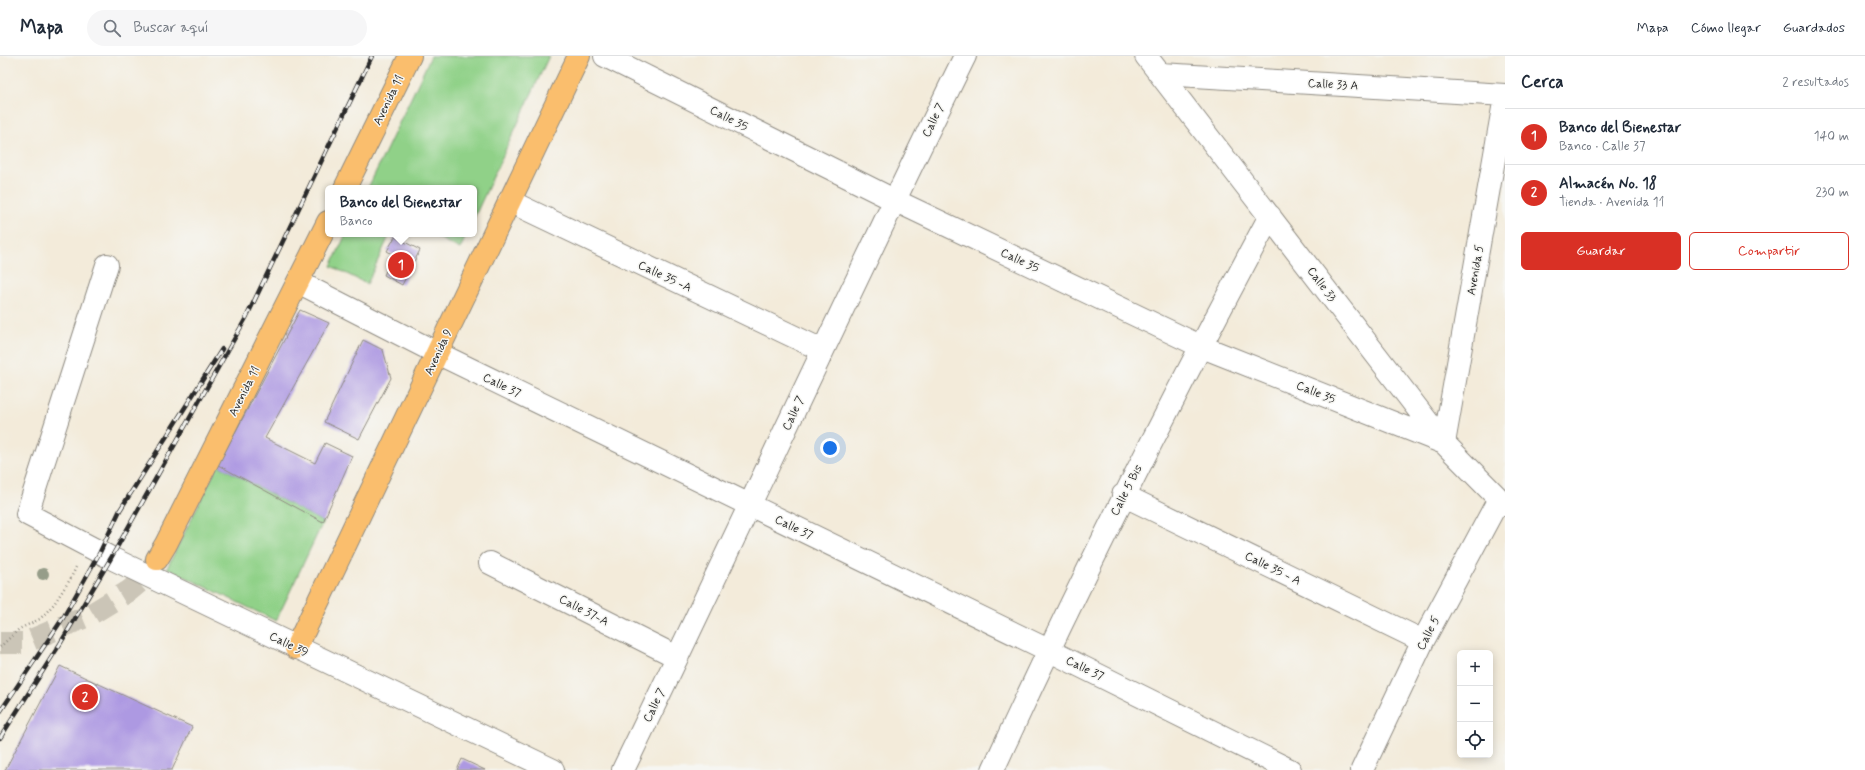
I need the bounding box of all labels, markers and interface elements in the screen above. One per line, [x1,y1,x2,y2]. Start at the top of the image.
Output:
search box [87,10,367,46]
text: Mapa [20,15,63,40]
icon: search [101,17,123,39]
text: Buscar aquí [133,18,209,38]
text: Mapa [1637,19,1669,37]
text: Cómo llegar [1691,19,1761,37]
text: Guardados [1783,19,1845,37]
text: Cerca [1521,71,1564,93]
street label: Avenida 11 [370,73,408,128]
text: 2 resultados [1782,74,1849,91]
street label: Calle 33 A [1307,76,1359,94]
street label: Calle 7 [919,101,949,140]
street label: Calle 35 [707,102,750,135]
text: Banco del Bienestar [1559,118,1681,138]
text: 1 [1531,128,1537,145]
text: 140 m [1814,128,1849,145]
text: Banco · Calle 37 [1559,138,1646,155]
text: Almacén No. 18 [1559,174,1657,194]
text: 2 [1531,184,1537,201]
text: 230 m [1815,184,1849,201]
popup [325,185,477,237]
text: Banco del Bienestar [340,193,462,213]
text: Tienda · Avenida 11 [1559,194,1664,211]
text: Banco [340,213,373,230]
button: Guardar [1521,232,1681,270]
button: Compartir [1689,232,1849,270]
street label: Avenida 5 [1464,244,1488,297]
street label: Calle 35 [998,245,1041,277]
pin: 1 [388,250,414,280]
street label: Calle 35 -A [635,258,694,296]
street label: Calle 33 [1303,264,1339,305]
street label: Avenida 9 [421,327,457,378]
street label: Avenida 11 [225,364,264,419]
street label: Calle 37 [480,370,523,402]
street label: Calle 35 [1294,378,1338,408]
street label: Calle 7 [779,394,809,433]
your location [820,438,840,458]
street label: Calle 5 Bis [1107,462,1147,519]
street label: Calle 37 [772,512,815,544]
street label: Calle 35 - A [1242,548,1303,589]
street label: Calle 37-A [556,592,611,630]
street label: Calle 5 [1414,614,1444,653]
street label: Calle 39 [266,629,311,661]
map controls [1457,650,1493,758]
button: + [1457,650,1493,686]
street label: Calle 37 [1063,653,1106,685]
pin: 2 [72,682,98,712]
street label: Calle 7 [640,686,670,725]
button: − [1457,686,1493,722]
button: locate [1457,722,1493,758]

